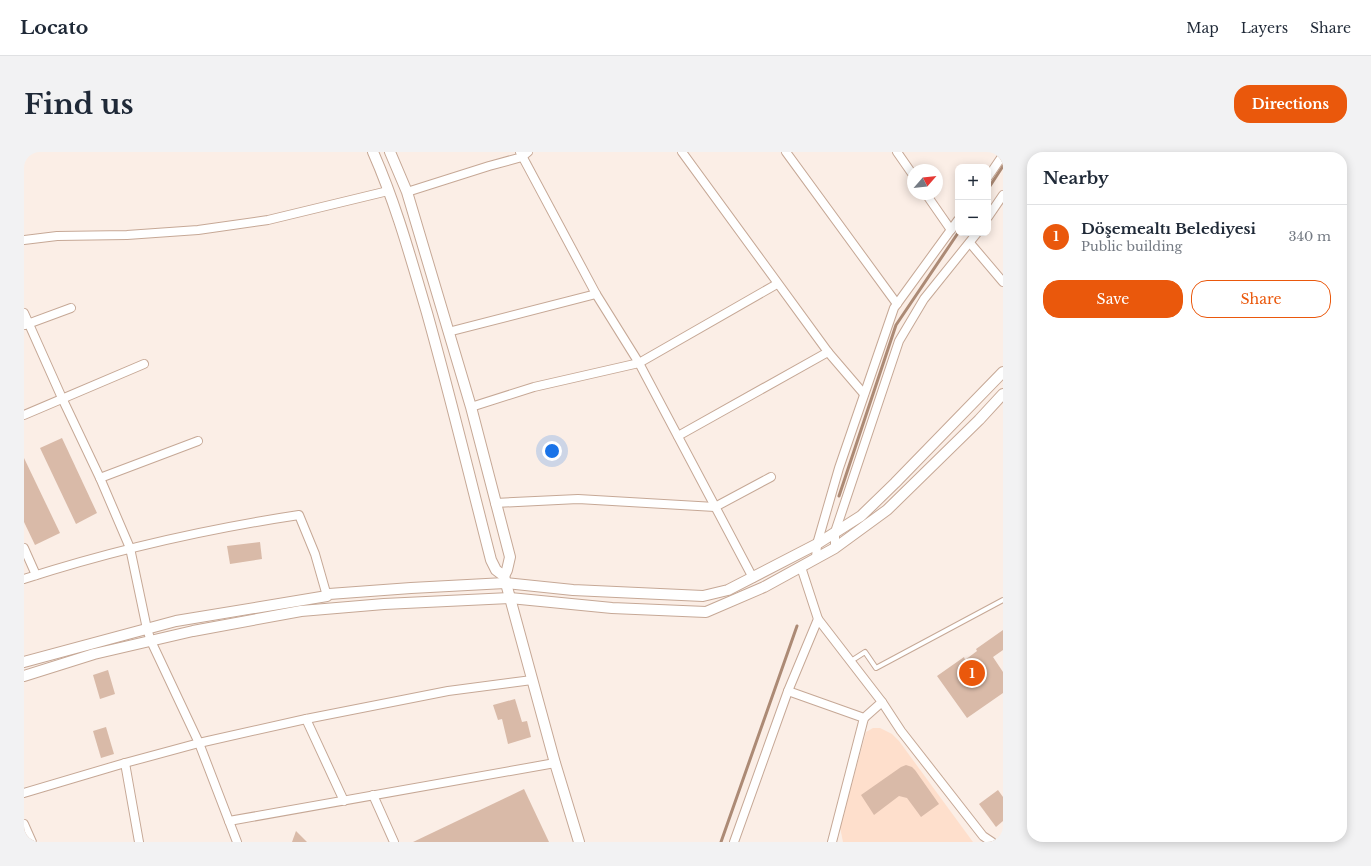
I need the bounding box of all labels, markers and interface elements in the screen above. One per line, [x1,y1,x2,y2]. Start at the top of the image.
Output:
text: Locato [20,16,88,39]
text: Map [1186,19,1219,37]
text: Layers [1241,19,1288,37]
text: Share [1310,19,1351,37]
button: Directions [1234,85,1347,123]
text: Find us [24,87,134,122]
north arrow [907,164,943,200]
map controls [955,164,991,236]
button: + [955,164,991,200]
text: Nearby [1043,168,1109,189]
button: − [955,200,991,236]
text: Döşemealtı Belediyesi [1081,219,1256,238]
text: 1 [1053,228,1059,245]
text: 340 m [1288,228,1331,245]
text: Public building [1081,238,1182,255]
button: Save [1043,280,1183,318]
button: Share [1191,280,1331,318]
your location [542,441,562,461]
pin: 1 [959,658,985,688]

